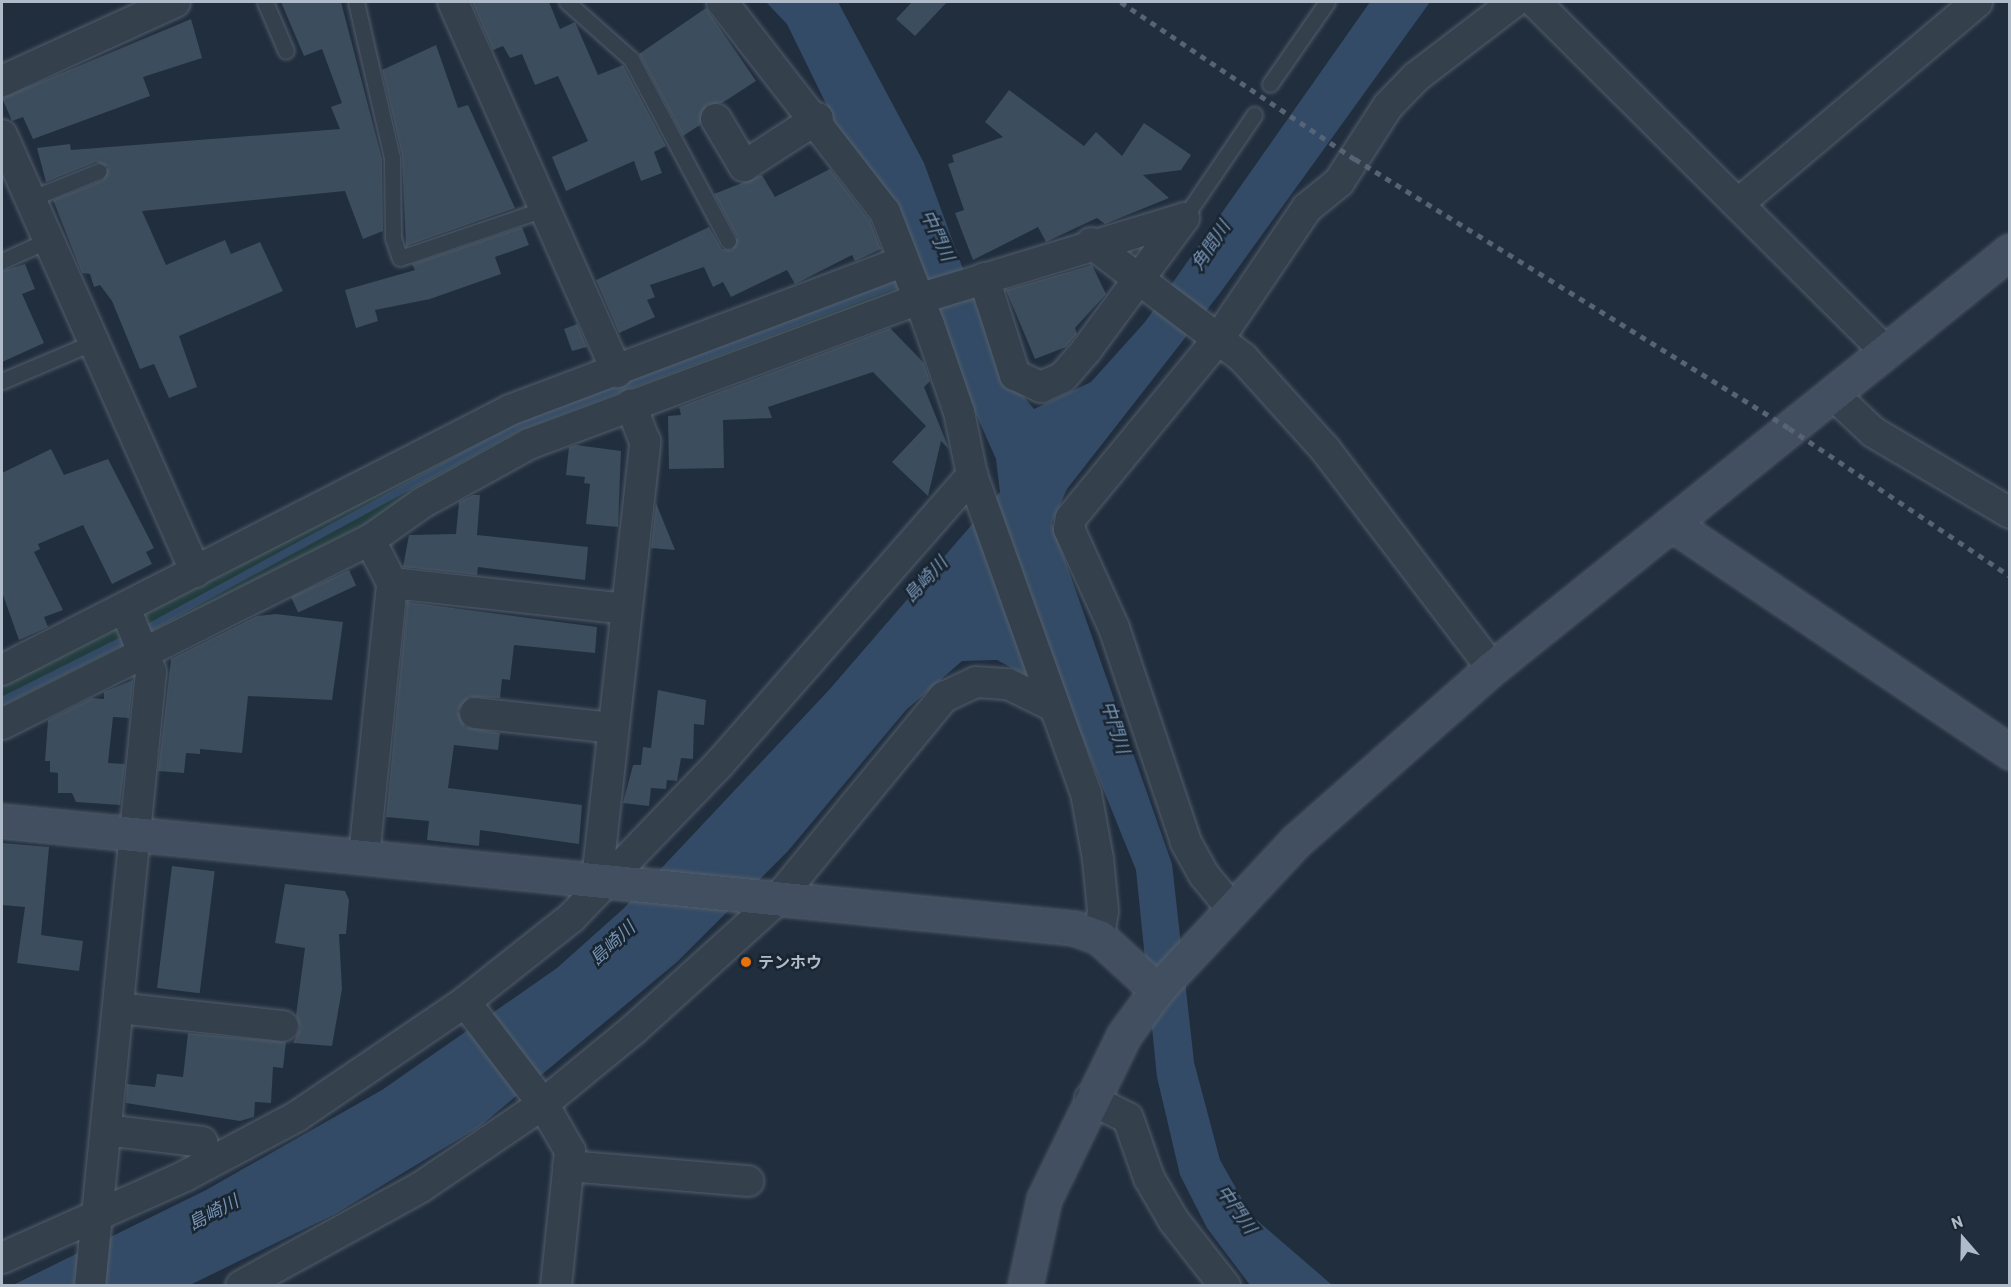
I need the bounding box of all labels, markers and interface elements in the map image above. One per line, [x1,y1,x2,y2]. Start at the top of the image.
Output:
water label: 中門川 [917,206,959,264]
water label: 角間川 [1186,217,1234,273]
water label: 島崎川 [899,552,951,606]
water label: 中門川 [1097,698,1135,756]
water label: 島崎川 [585,917,639,969]
place label: テンホウ [758,952,822,972]
marker: テンホウ [739,955,753,969]
water label: 中門川 [1213,1181,1261,1237]
water label: 島崎川 [184,1190,242,1234]
north arrow [1933,1209,1993,1269]
text: N [1948,1211,1965,1232]

